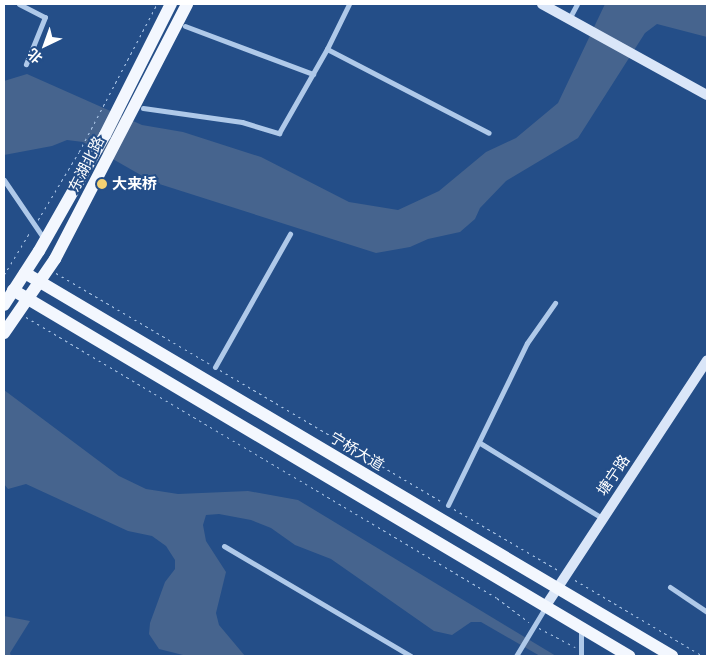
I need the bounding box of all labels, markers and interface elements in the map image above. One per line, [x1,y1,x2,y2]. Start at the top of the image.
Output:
north arrow [20,20,70,70]
text: 北 [23,45,46,68]
street label: 东湖北路 [64,133,108,195]
place label: 大来桥 [112,175,157,193]
marker: 大来桥 [96,178,108,190]
street label: 宁桥大道 [327,428,387,474]
street label: 塘宁路 [593,451,633,499]

